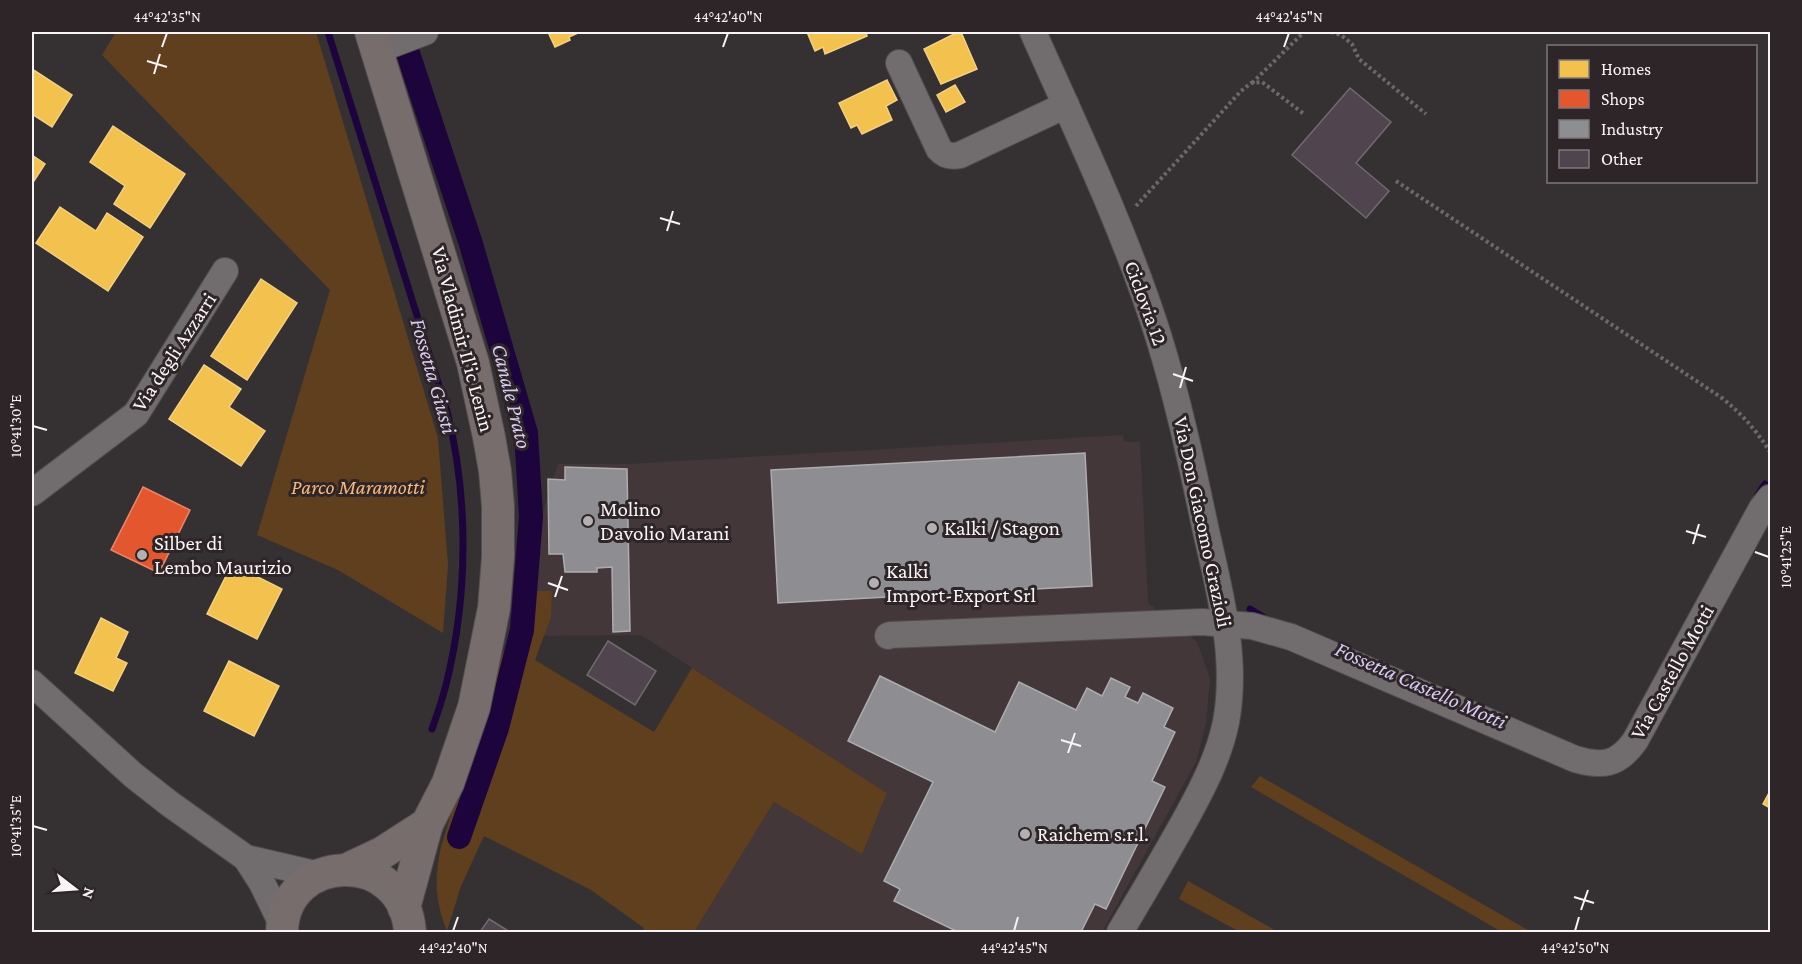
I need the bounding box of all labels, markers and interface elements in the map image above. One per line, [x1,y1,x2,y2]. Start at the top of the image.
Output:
text: 44°42'35"N [133,9,201,25]
text: 44°42'40"N [693,9,763,25]
text: 44°42'45"N [1255,9,1323,25]
legend [1547,45,1757,183]
text: Homes [1601,59,1651,79]
text: Shops [1601,89,1645,109]
text: Industry [1601,119,1664,139]
text: Other [1601,149,1644,169]
street label: Via Vladimir Il'ic Lenin [427,244,499,434]
street label: Ciclovia 12 [1120,257,1172,349]
street label: Via degli Azzarri [127,288,221,416]
water label: Fossetta Giusti [406,315,462,437]
water label: Canale Prato [487,341,537,451]
text: 10°41'30"E [8,394,24,458]
street label: Via Don Giacomo Grazioli [1169,414,1237,630]
park label: Parco Maramotti [291,475,425,499]
place label: Molino Davolio Marani [600,497,730,545]
marker: Molino Davolio Marani [581,514,595,528]
place label: Kalki / Stagon [944,516,1060,540]
marker: Kalki / Stagon [925,521,939,535]
text: 10°41'25"E [1778,526,1794,588]
place label: Silber di Lembo Maurizio [154,531,292,579]
marker: Silber di Lembo Maurizio [135,548,149,562]
place label: Kalki Import-Export Srl [886,559,1036,607]
marker: Kalki Import-Export Srl [867,576,881,590]
street label: Via Castello Motti [1625,600,1719,743]
water label: Fossetta Castello Motti [1332,636,1511,734]
text: 10°41'35"E [8,795,24,857]
place label: Raichem s.r.l. [1037,822,1149,846]
marker: Raichem s.r.l. [1018,827,1032,841]
north arrow [45,859,105,919]
text: N [79,886,99,901]
text: 44°42'40"N [418,940,488,956]
text: 44°42'45"N [980,940,1048,956]
text: 44°42'50"N [1541,940,1610,956]

